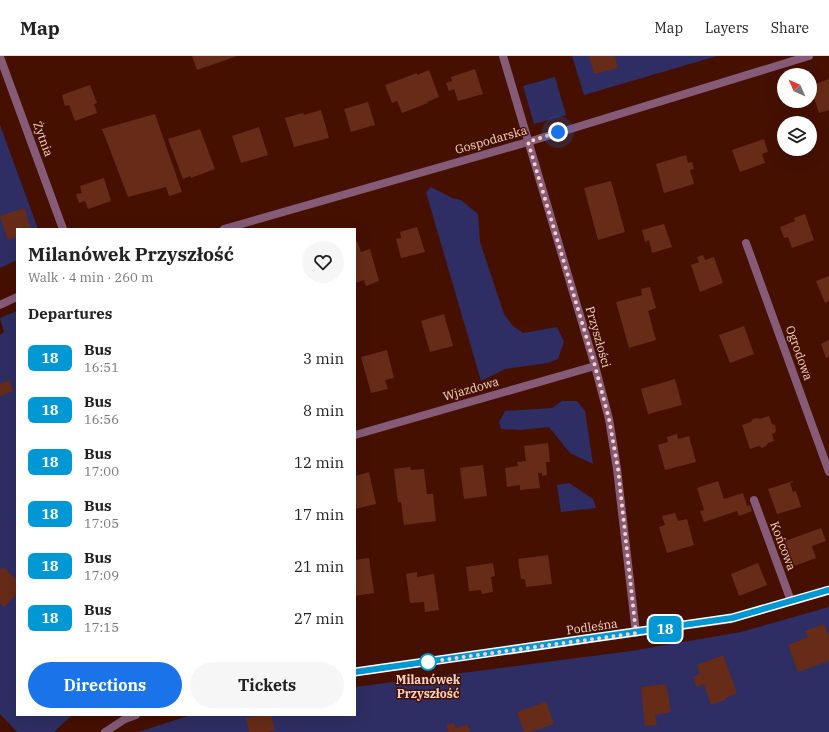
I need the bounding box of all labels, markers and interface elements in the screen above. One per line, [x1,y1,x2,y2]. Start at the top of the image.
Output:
text: Map [20,16,60,40]
text: Map [655,19,683,37]
text: Layers [705,19,749,37]
text: Share [771,19,809,37]
north arrow [777,68,817,108]
map controls [777,68,817,156]
button: layers [777,116,817,156]
street label: Żytnia [30,119,57,159]
street label: Gospodarska [453,122,529,157]
your location [548,122,568,142]
button: heart [302,241,344,283]
text: Milanówek Przyszłość [28,242,234,266]
text: Walk · 4 min · 260 m [28,269,153,286]
text: Departures [28,304,112,323]
street label: Przyszłości [583,304,614,369]
street label: Ogrodowa [783,323,816,383]
text: Bus [84,340,112,359]
text: 18 [42,349,58,367]
text: 3 min [303,349,344,368]
text: 16:51 [84,359,119,376]
street label: Wjazdowa [441,373,501,404]
text: Bus [84,392,112,411]
text: 18 [42,401,58,419]
text: 8 min [303,401,344,420]
text: 16:56 [84,411,119,428]
text: Bus [84,444,112,463]
text: 18 [42,453,58,471]
text: 12 min [294,453,344,472]
text: 17:00 [84,463,119,480]
text: Bus [84,496,112,515]
text: 18 [42,505,58,523]
text: 17 min [294,505,344,524]
text: 17:05 [84,515,119,532]
street label: Końcowa [767,519,800,573]
text: Bus [84,548,112,567]
text: 18 [42,557,58,575]
text: 21 min [294,557,344,576]
text: 17:09 [84,567,119,584]
text: Bus [84,600,112,619]
text: 18 [42,609,58,627]
text: 27 min [294,609,344,628]
street label: Podleśna [565,615,619,638]
line badge: 18 [647,616,683,642]
text: 17:15 [84,619,119,636]
text: 18 [657,620,673,638]
marker: Milanówek Przyszłość [419,653,437,671]
button: Directions [28,662,182,708]
button: Tickets [190,662,344,708]
place label: Milanówek Przyszłość [396,672,461,701]

